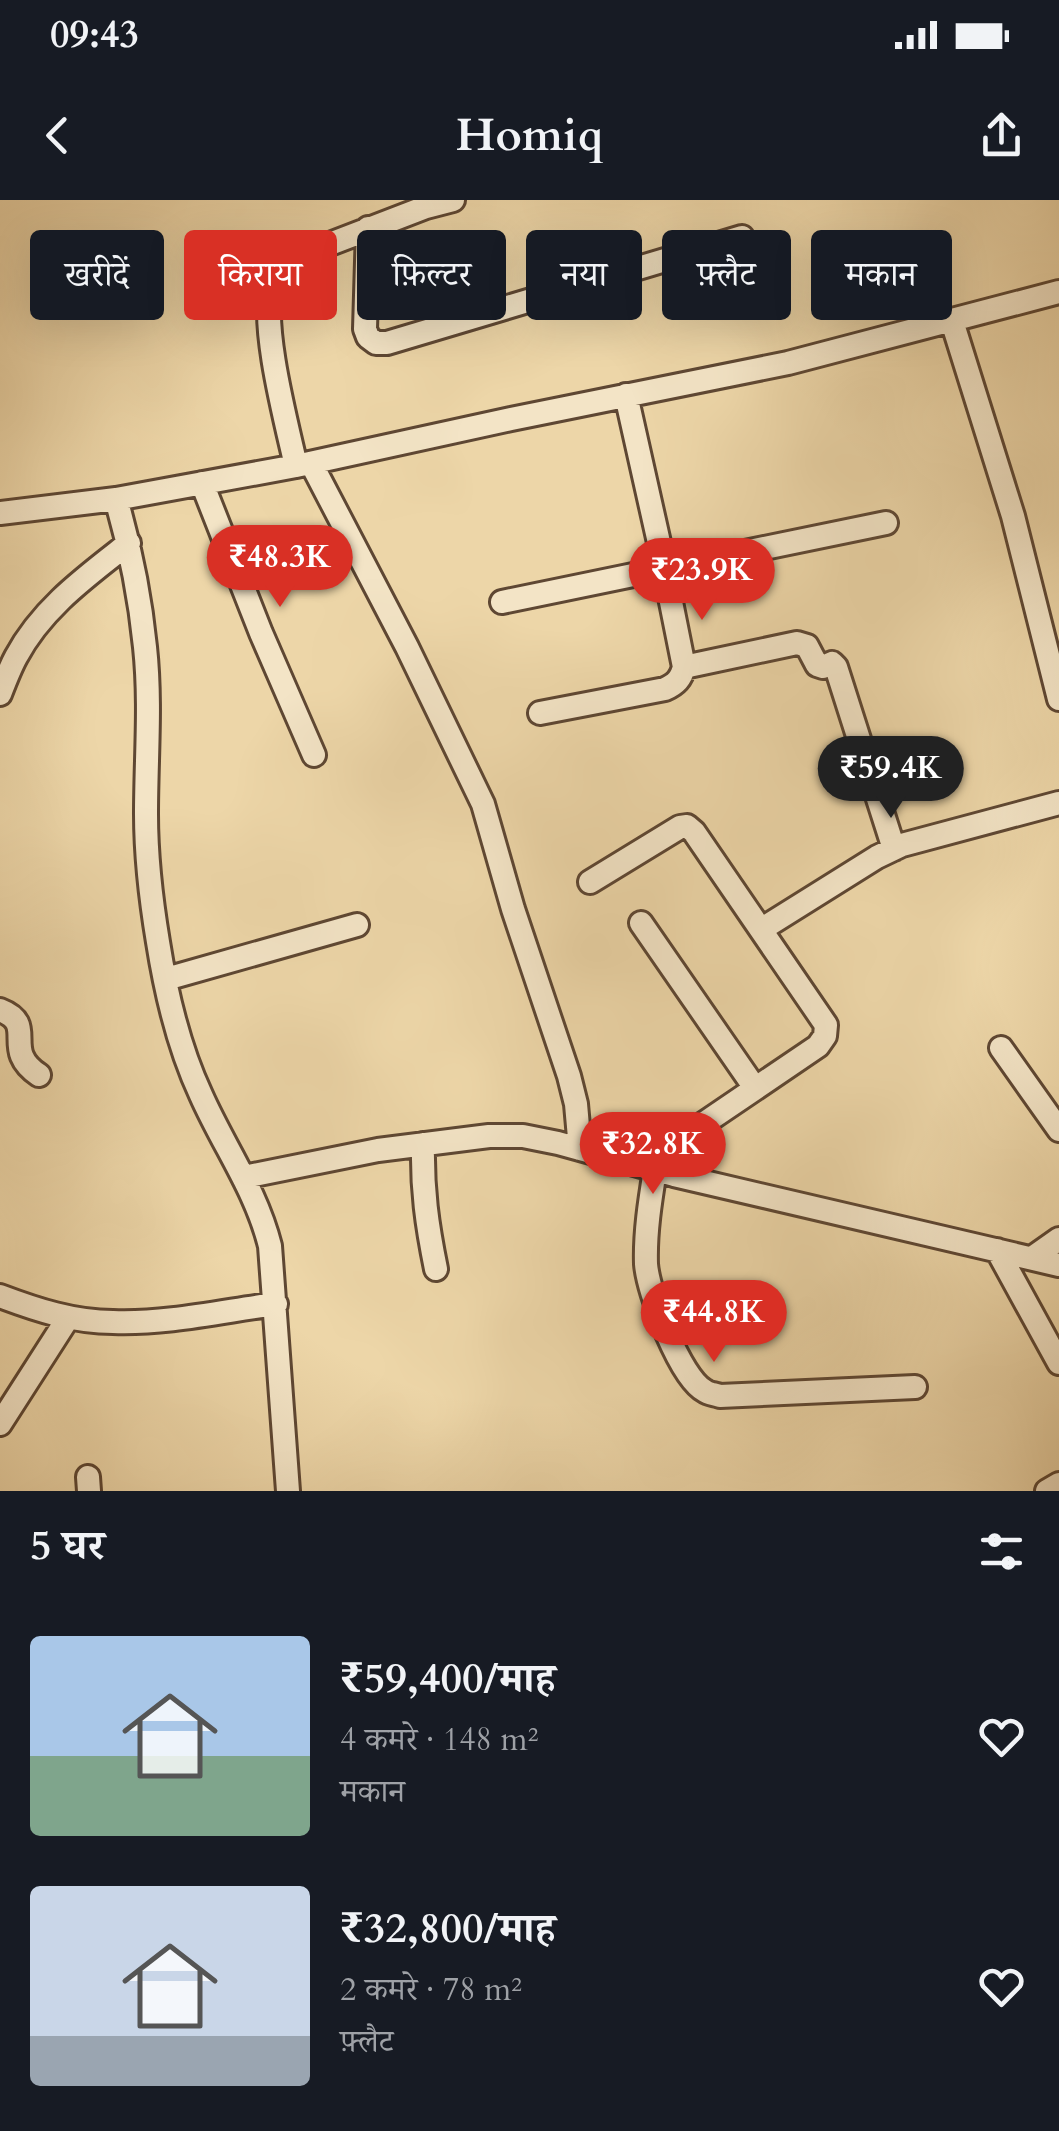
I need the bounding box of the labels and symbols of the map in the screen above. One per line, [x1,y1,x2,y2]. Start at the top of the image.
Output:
pin: ₹48.3K [199,525,361,610]
pin: ₹23.9K [621,538,783,623]
pin: ₹59.4K [810,736,972,821]
pin: ₹32.8K [572,1112,734,1197]
pin: ₹44.8K [633,1280,795,1365]

